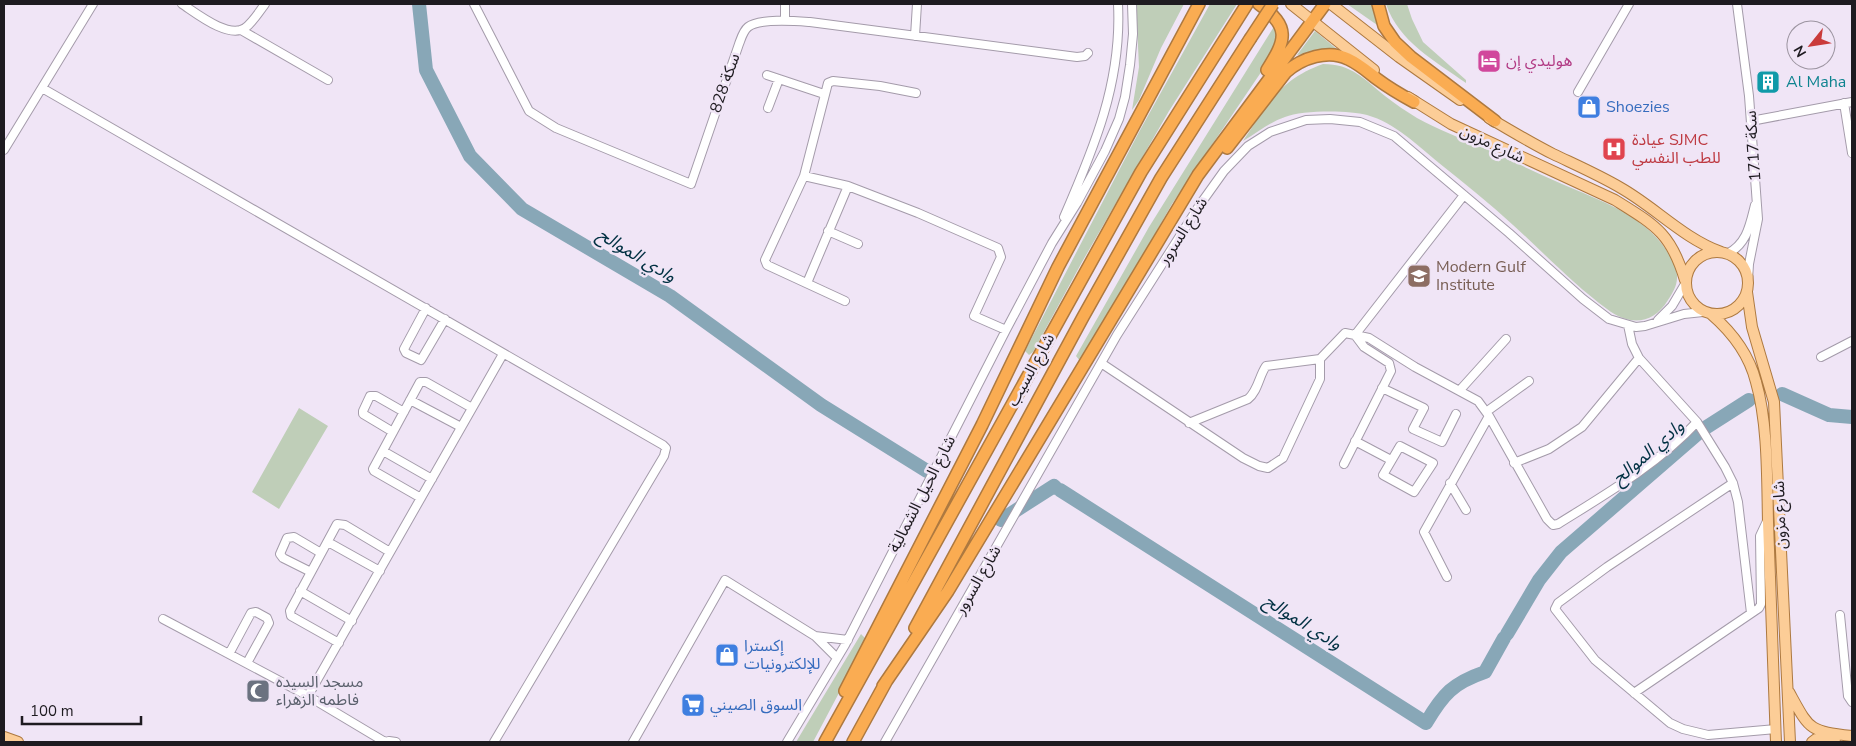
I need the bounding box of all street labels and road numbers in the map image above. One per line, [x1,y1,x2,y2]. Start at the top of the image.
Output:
street label: سكة 828 [705,50,745,116]
street label: سكة 1717 [1740,110,1766,182]
street label: شارع مزون [1456,120,1528,169]
street label: شارع السرور [1152,193,1214,270]
street label: شارع السيب [1002,330,1061,411]
street label: شارع الحيل الشمالية [883,432,962,557]
street label: شارع مزون [1768,481,1793,549]
street label: شارع السرور [949,541,1007,620]

